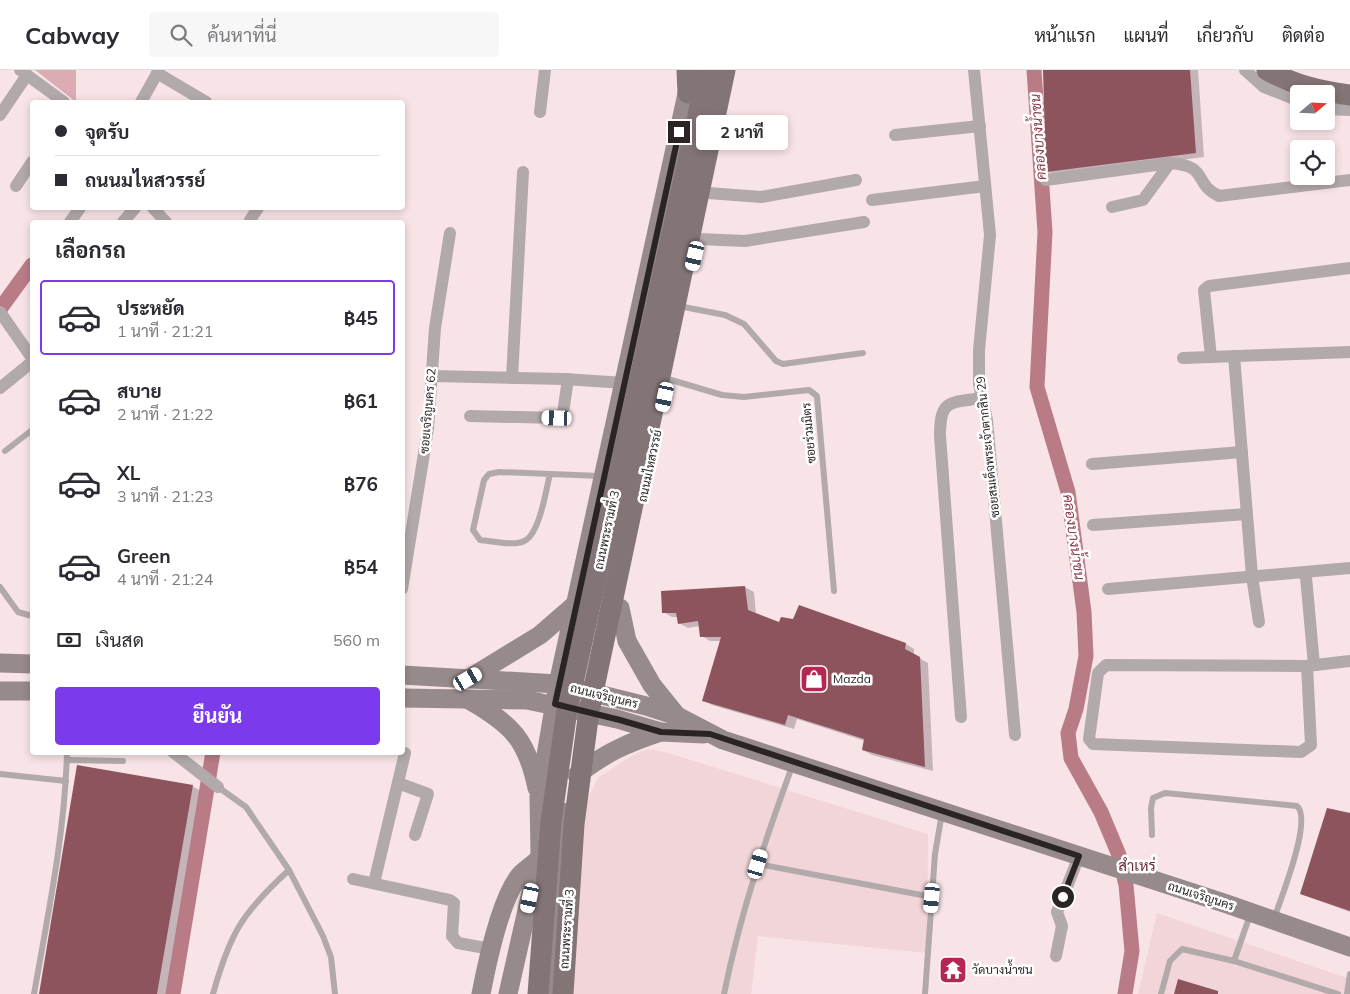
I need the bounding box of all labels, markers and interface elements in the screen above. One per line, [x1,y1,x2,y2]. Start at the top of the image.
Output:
search box [149,12,499,57]
text: Cabway [25,20,119,50]
icon: search [167,21,195,49]
text: ค้นหาที่นี่ [207,23,277,47]
text: หน้าแรก [1034,24,1096,47]
text: แผนที่ [1124,24,1168,47]
text: เกี่ยวกับ [1196,24,1254,47]
text: ติดต่อ [1282,24,1325,47]
north arrow [1290,85,1335,130]
map controls [1290,85,1335,185]
water label: คลองบางน้ำชน [1023,93,1050,181]
callout: 2 นาที [696,114,789,150]
text: จุดรับ [85,120,129,144]
route end [668,121,690,143]
text: 2 นาที [720,122,764,142]
button: locate [1290,140,1335,185]
text: ถนนมไหสวรรย์ [85,168,205,192]
text: เลือกรถ [55,236,126,264]
car [684,240,705,272]
icon: car [57,295,102,340]
text: ประหยัด [117,296,185,320]
text: ฿45 [344,306,378,330]
text: 1 นาที · 21:21 [117,321,213,341]
street label: ซอยเจริญนคร 62 [416,368,439,454]
street label: ซอยสมเด็จพระเจ้าตากสิน 29 [972,375,1002,519]
icon: car [57,378,102,423]
text: สบาย [117,379,162,403]
car [654,381,675,413]
text: ฿61 [344,389,378,413]
street label: ซอยร่วมมิตร [798,402,819,464]
text: 2 นาที · 21:22 [117,404,213,424]
car [541,410,572,426]
street label: ถนนมไหสวรรย์ [635,428,664,503]
icon: car [57,461,102,506]
text: XL [117,461,140,485]
text: ฿76 [344,472,378,496]
text: 3 นาที · 21:23 [117,486,213,506]
street label: ถนนพระรามที่ 3 [588,488,622,571]
water label: คลองบางน้ำชน [1059,493,1092,581]
icon: car [57,544,102,589]
text: Green [117,544,171,568]
text: ฿54 [344,555,378,579]
text: 4 นาที · 21:24 [117,569,213,589]
icon: cash [55,626,83,654]
text: เงินสด [95,628,144,652]
text: 560 m [333,630,380,650]
shop icon: Mazda [799,664,829,694]
car [451,665,484,693]
place label: Mazda [833,671,871,686]
street label: ถนนเจริญนคร [569,680,640,711]
button: ยืนยัน [55,687,380,745]
car [746,847,769,881]
district label: สำเหร่ [1118,856,1156,875]
street label: ถนนเจริญนคร [1166,878,1237,913]
car [519,882,540,914]
car [923,882,940,914]
route start [1052,886,1074,908]
street label: ถนนพระรามที่ 3 [553,888,577,970]
temple icon: วัดบางน้ำชน [938,955,968,985]
place label: วัดบางน้ำชน [972,959,1033,977]

